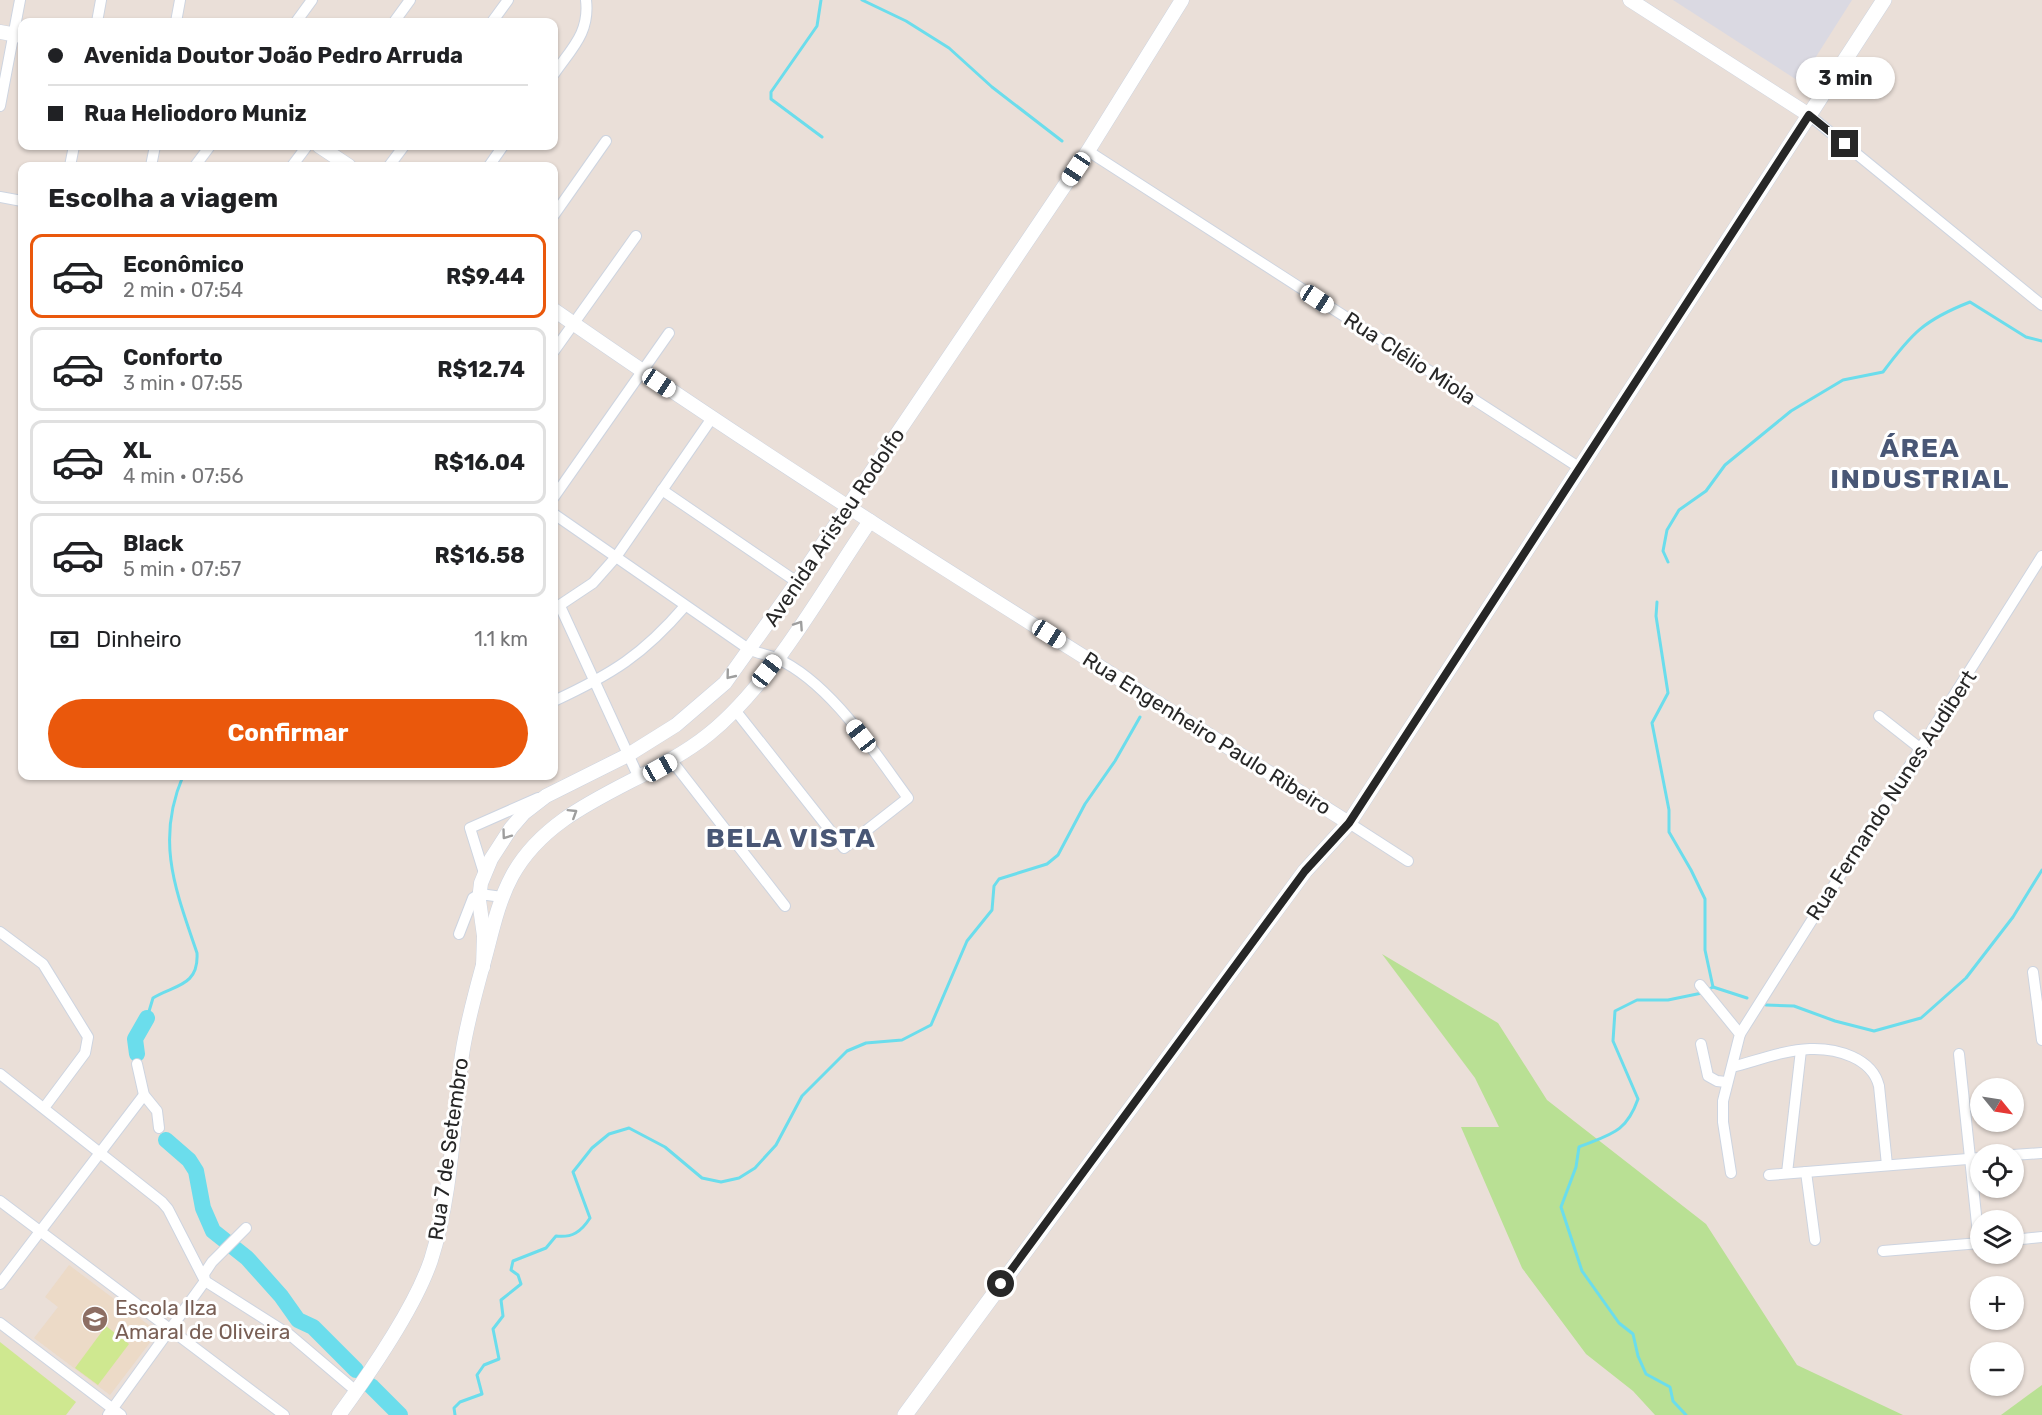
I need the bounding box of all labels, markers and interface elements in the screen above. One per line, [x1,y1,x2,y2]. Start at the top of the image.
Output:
text: Avenida Doutor João Pedro Arruda [84,42,463,69]
callout: 3 min [1796,57,1894,99]
text: 3 min [1818,66,1873,90]
text: Rua Heliodoro Muniz [84,100,307,127]
route end [1831,130,1858,157]
car [1058,149,1094,189]
text: Escolha a viagem [48,182,278,214]
icon: car [51,249,105,303]
text: Econômico [123,251,244,278]
text: R$9.44 [446,263,525,290]
text: 2 min · 07:54 [123,278,243,302]
car [1297,282,1337,316]
street label: Rua Clélio Miola [1340,306,1480,410]
icon: car [51,342,105,396]
text: Conforto [123,344,223,371]
text: R$12.74 [437,356,525,383]
car [639,365,679,401]
text: 3 min · 07:55 [123,371,243,395]
street label: Avenida Aristeu Rodolfo [758,423,910,631]
district label: ÁREA INDUSTRIAL [1830,432,2010,495]
icon: car [51,435,105,489]
text: XL [123,437,151,464]
text: R$16.04 [434,449,525,476]
text: 4 min · 07:56 [123,464,243,488]
icon: car [51,528,105,582]
text: Black [123,530,184,557]
text: R$16.58 [434,542,525,569]
text: 5 min · 07:57 [123,557,241,581]
car [1029,617,1069,651]
one-way arrow [792,620,803,631]
icon: cash [48,623,81,656]
text: Dinheiro [96,626,182,653]
text: 1.1 km [474,627,528,651]
street label: Rua Engenheiro Paulo Ribeiro [1078,646,1336,820]
car [749,651,785,691]
street label: Rua Fernando Nunes Audibert [1801,665,1981,925]
one-way arrow [727,669,738,680]
button: Confirmar [48,699,528,768]
car [843,716,879,756]
car [640,751,680,785]
one-way arrow [567,809,577,821]
district label: BELA VISTA [706,822,876,854]
one-way arrow [502,829,513,840]
street label: Rua 7 de Setembro [423,1056,473,1242]
north arrow [1970,1078,2024,1132]
map controls [1970,1078,2024,1396]
button: locate [1970,1144,2024,1198]
button: layers [1970,1210,2024,1264]
route start [987,1270,1014,1297]
button: + [1970,1276,2024,1330]
place label: Escola Ilza Amaral de Oliveira [115,1295,290,1344]
school or university icon: Escola Ilza Amaral de Oliveira [80,1304,110,1334]
button: − [1970,1342,2024,1396]

